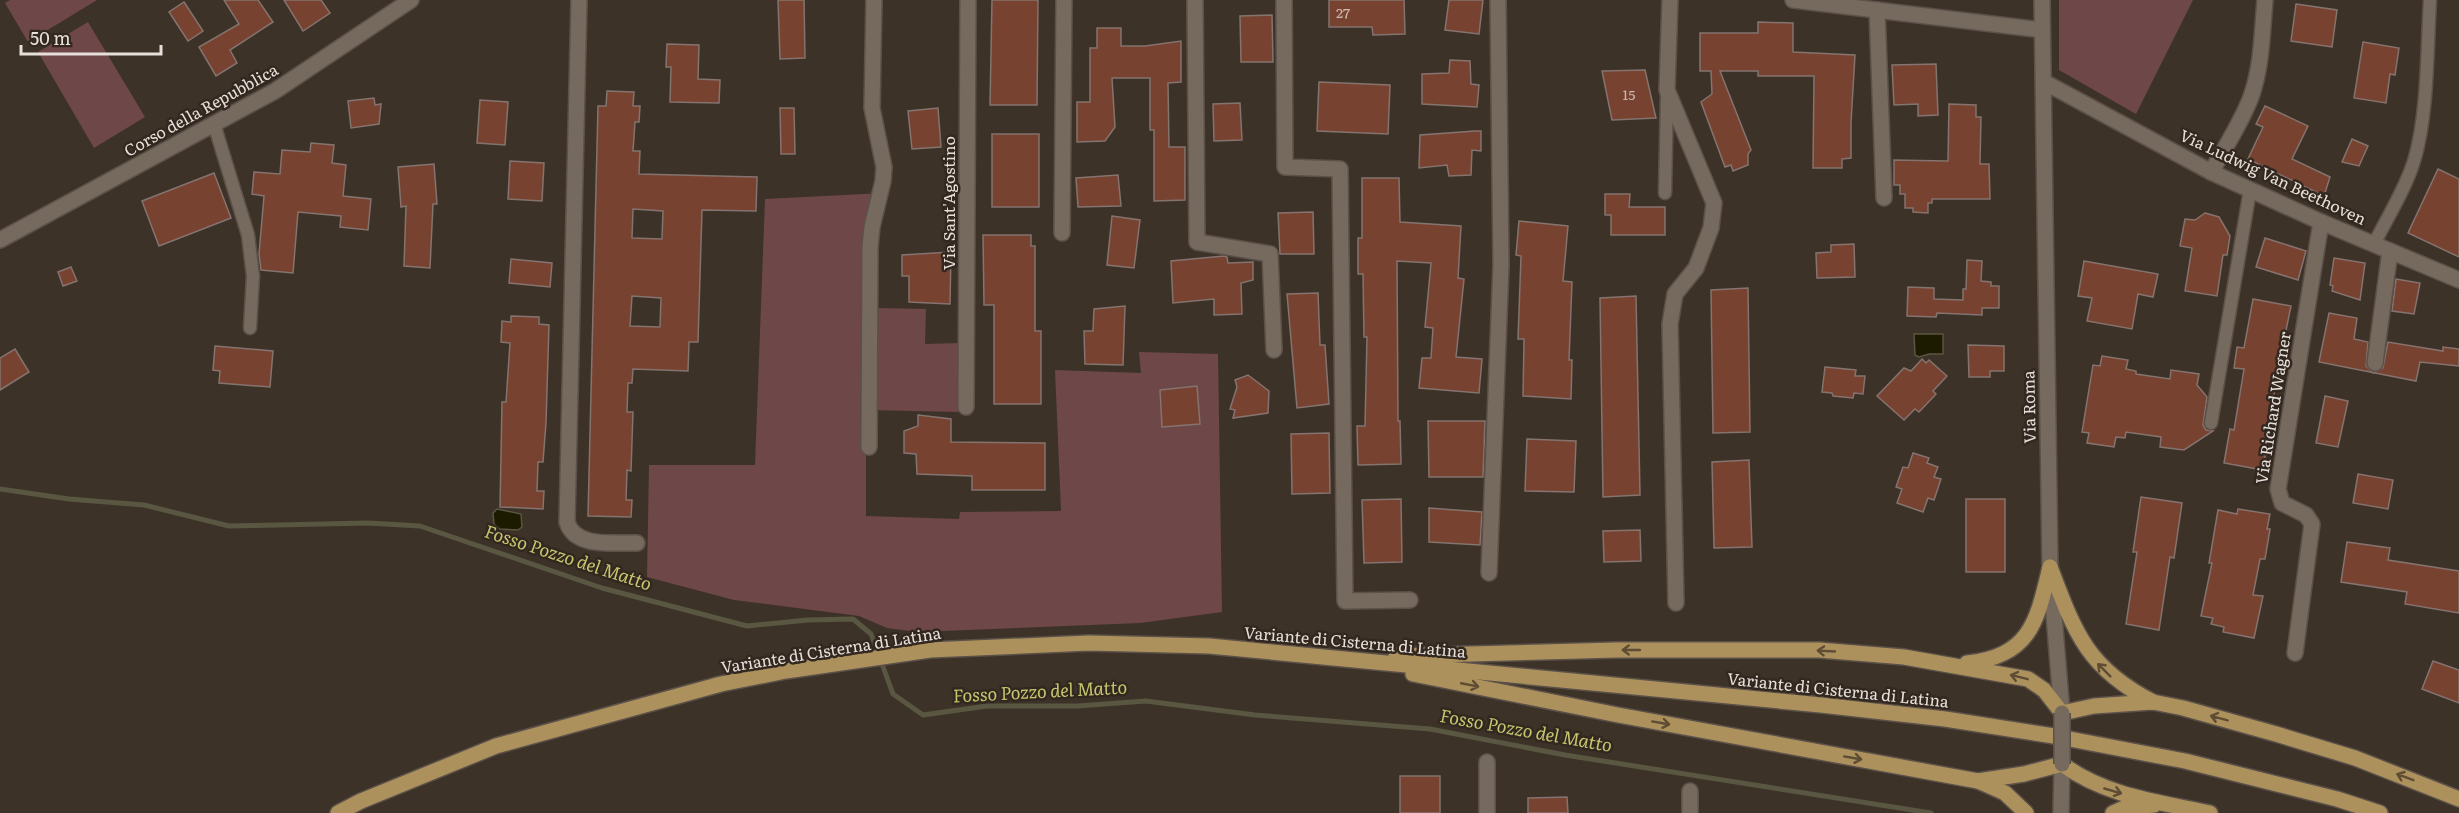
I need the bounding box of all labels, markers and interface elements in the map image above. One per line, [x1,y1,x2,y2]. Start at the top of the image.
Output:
house number: 27 [1336,2,1350,22]
scale bar [21,18,160,56]
text: 50 m [30,24,71,51]
street label: Corso della Repubblica [119,57,282,162]
house number: 15 [1623,84,1635,104]
street label: Via Ludwig Van Beethoven [2176,122,2371,230]
street label: Via Sant'Agostino [936,136,960,270]
street label: Via Richard Wagner [2248,329,2296,486]
street label: Via Roma [2015,370,2041,444]
water label: Fosso Pozzo del Matto [481,517,656,596]
street label: Variante di Cisterna di Latina [1243,619,1467,663]
street label: Variante di Cisterna di Latina [719,620,943,678]
one-way arrow [1621,644,1641,656]
one-way arrow [1816,645,1836,656]
one-way arrow [2097,662,2112,677]
street label: Variante di Cisterna di Latina [1726,665,1950,713]
one-way arrow [2010,670,2029,682]
water label: Fosso Pozzo del Matto [952,672,1128,709]
one-way arrow [1459,680,1479,691]
water label: Fosso Pozzo del Matto [1438,701,1614,758]
one-way arrow [2210,712,2229,723]
one-way arrow [1651,718,1670,729]
one-way arrow [1843,753,1862,764]
one-way arrow [2396,771,2415,782]
one-way arrow [2103,786,2122,797]

